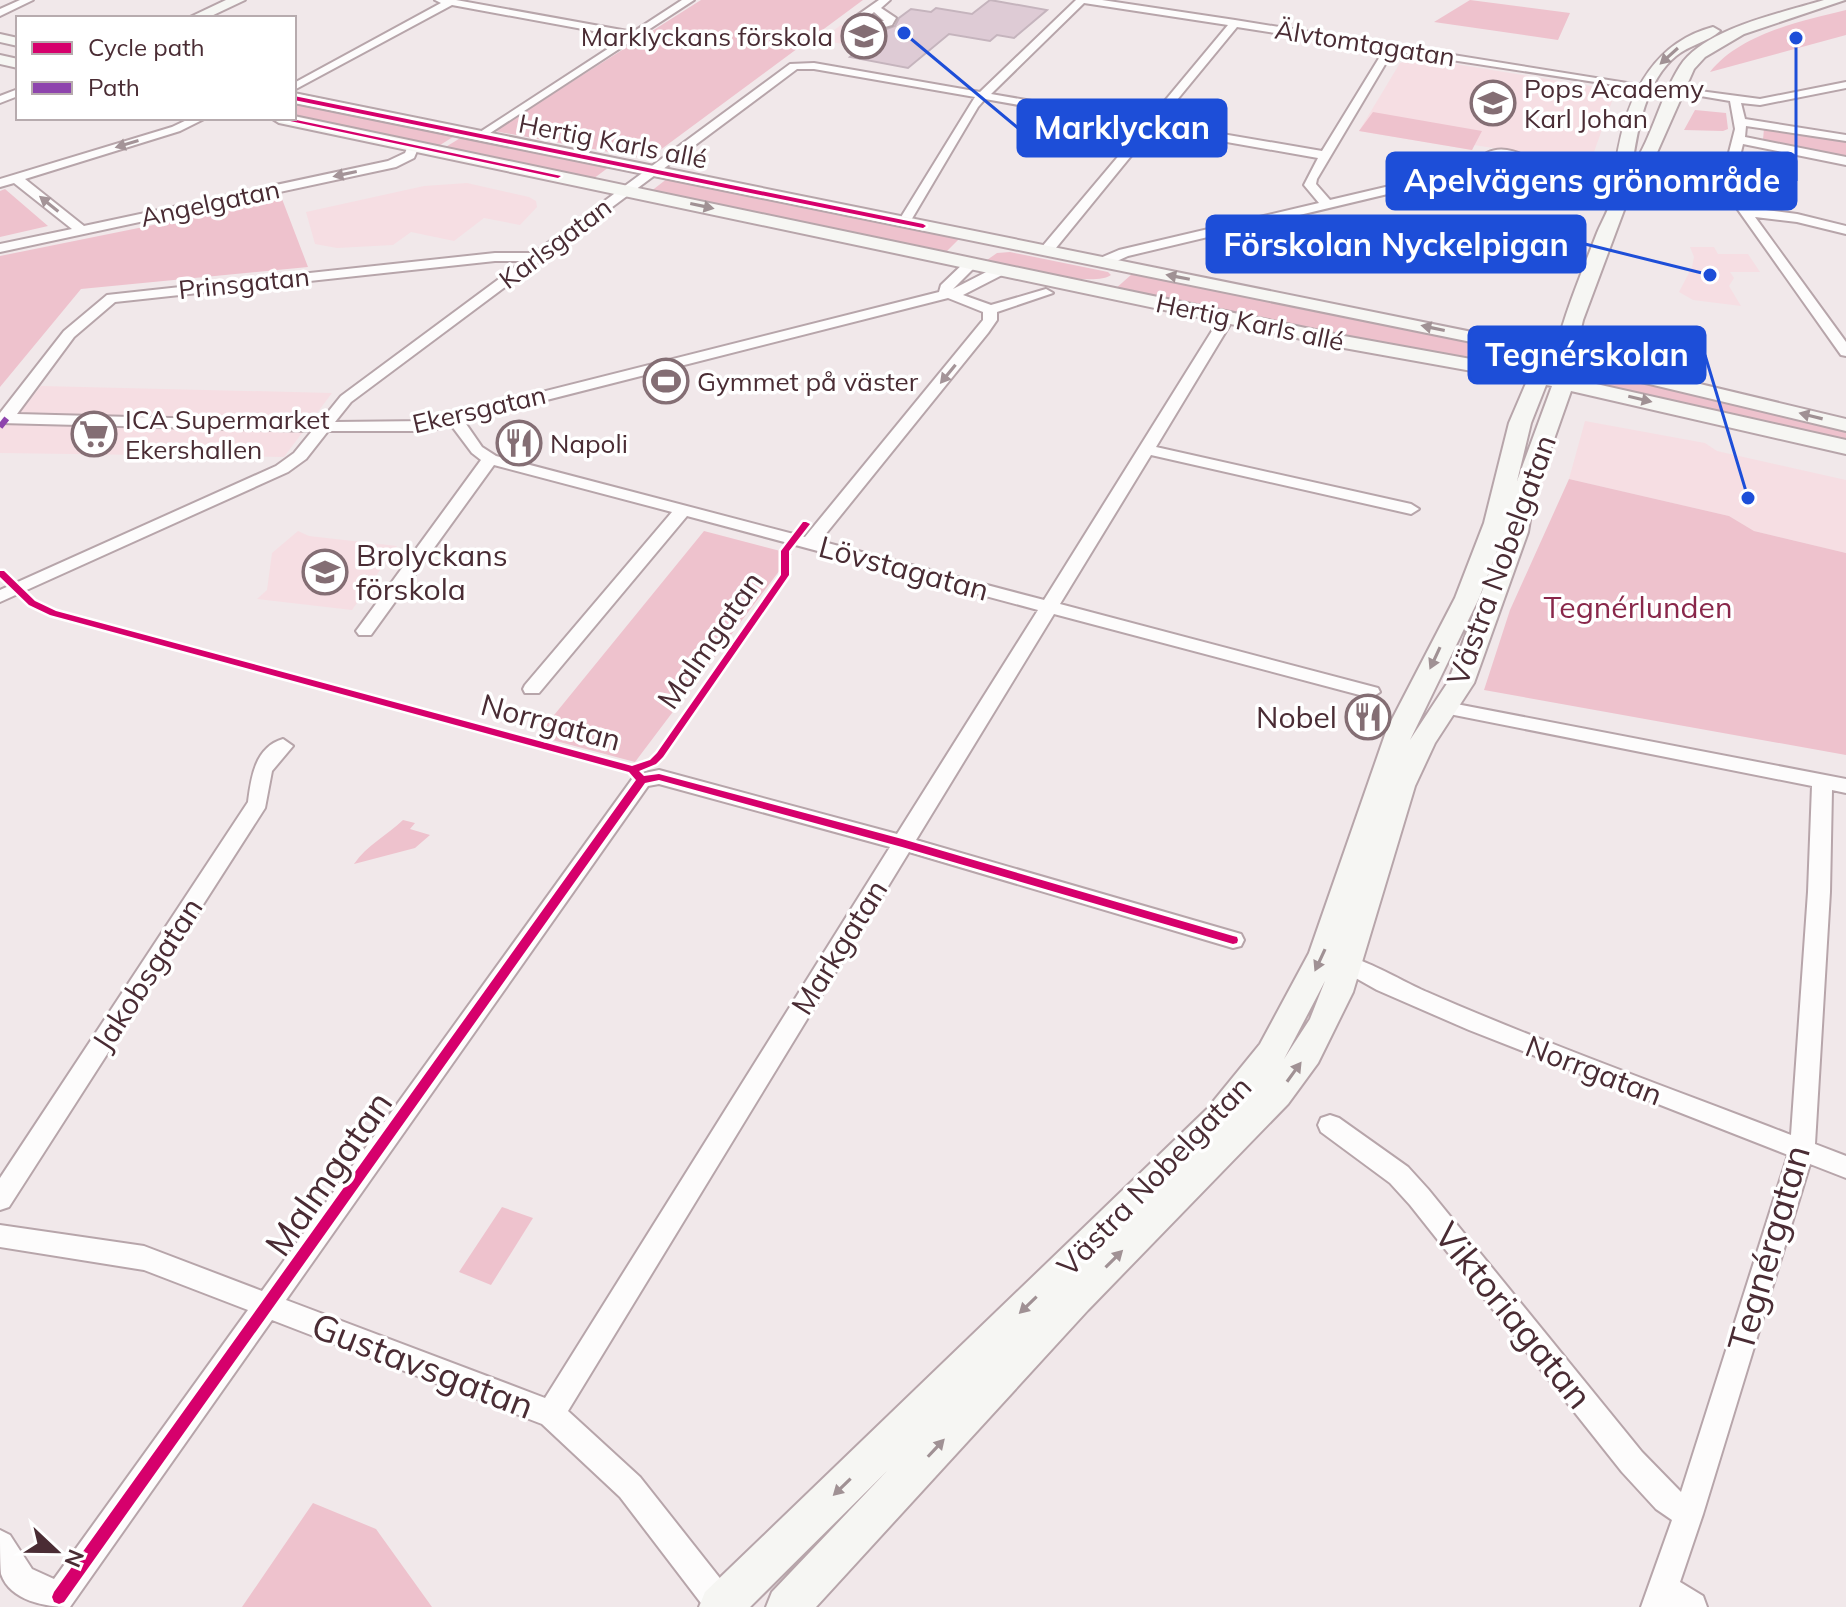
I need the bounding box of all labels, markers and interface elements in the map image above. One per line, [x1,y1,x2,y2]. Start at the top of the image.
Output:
school or university icon: Marklyckans förskola [840,12,888,60]
street label: Älvtomtagatan [1273,12,1457,74]
legend [16,16,296,120]
place label: Marklyckans förskola [581,20,833,53]
text: Cycle path [88,32,205,62]
one-way arrow [1660,47,1680,64]
text: Path [88,72,140,102]
place label: Pops Academy Karl Johan [1524,72,1704,135]
school or university icon: Pops Academy Karl Johan [1469,79,1517,127]
callout: Marklyckan [1018,100,1226,156]
street label: Hertig Karls allé [516,107,710,175]
text: Marklyckan [1034,107,1210,147]
one-way arrow [114,138,138,151]
callout: Apelvägens grönområde [1387,153,1796,209]
text: Apelvägens grönområde [1404,160,1780,200]
one-way arrow [332,168,357,181]
street label: Angelgatan [137,172,283,234]
street label: Karlsgatan [492,190,618,296]
one-way arrow [39,196,59,212]
one-way arrow [689,200,714,213]
callout: Förskolan Nyckelpigan [1207,216,1585,272]
text: Förskolan Nyckelpigan [1223,224,1569,264]
street label: Prinsgatan [177,260,311,306]
one-way arrow [1165,270,1190,282]
street label: Hertig Karls allé [1153,286,1347,358]
one-way arrow [1420,321,1445,334]
callout: Tegnérskolan [1469,327,1705,383]
text: Tegnérskolan [1485,334,1689,374]
sports icon: Gymmet på väster [642,357,690,405]
one-way arrow [939,363,956,384]
place label: Gymmet på väster [697,365,919,398]
street label: Ekersgatan [409,378,549,440]
one-way arrow [1628,393,1653,406]
place label: ICA Supermarket Ekershallen [125,403,330,466]
supermarket icon: ICA Supermarket Ekershallen [70,410,118,458]
one-way arrow [1798,410,1823,422]
restaurant icon: Napoli [495,419,543,467]
place label: Napoli [550,427,628,460]
street label: Västra Nobelgatan [1438,429,1564,691]
street label: Lövstagatan [815,527,993,609]
place label: Brolyckans förskola [356,536,508,608]
school or university icon: Brolyckans förskola [301,548,349,596]
street label: Malmgatan [649,564,771,716]
park label: Tegnérlunden [1544,588,1732,626]
one-way arrow [1428,647,1441,670]
street label: Norrgatan [477,685,625,759]
restaurant icon: Nobel [1344,693,1392,741]
place label: Nobel [1256,698,1337,736]
street label: Markgatan [783,873,895,1021]
street label: Jakobsgatan [83,890,211,1058]
one-way arrow [1313,948,1327,972]
street label: Norrgatan [1520,1027,1668,1113]
one-way arrow [1286,1061,1301,1082]
street label: Västra Nobelgatan [1049,1068,1259,1284]
street label: Malmgatan [255,1082,401,1264]
street label: Tegnérgatan [1717,1140,1819,1356]
street label: Viktoriagatan [1425,1213,1603,1417]
one-way arrow [1104,1250,1123,1269]
one-way arrow [1019,1296,1038,1314]
street label: Gustavsgatan [306,1302,540,1428]
one-way arrow [926,1439,944,1458]
one-way arrow [833,1477,852,1496]
north arrow [16,1511,96,1591]
text: N [58,1546,91,1571]

